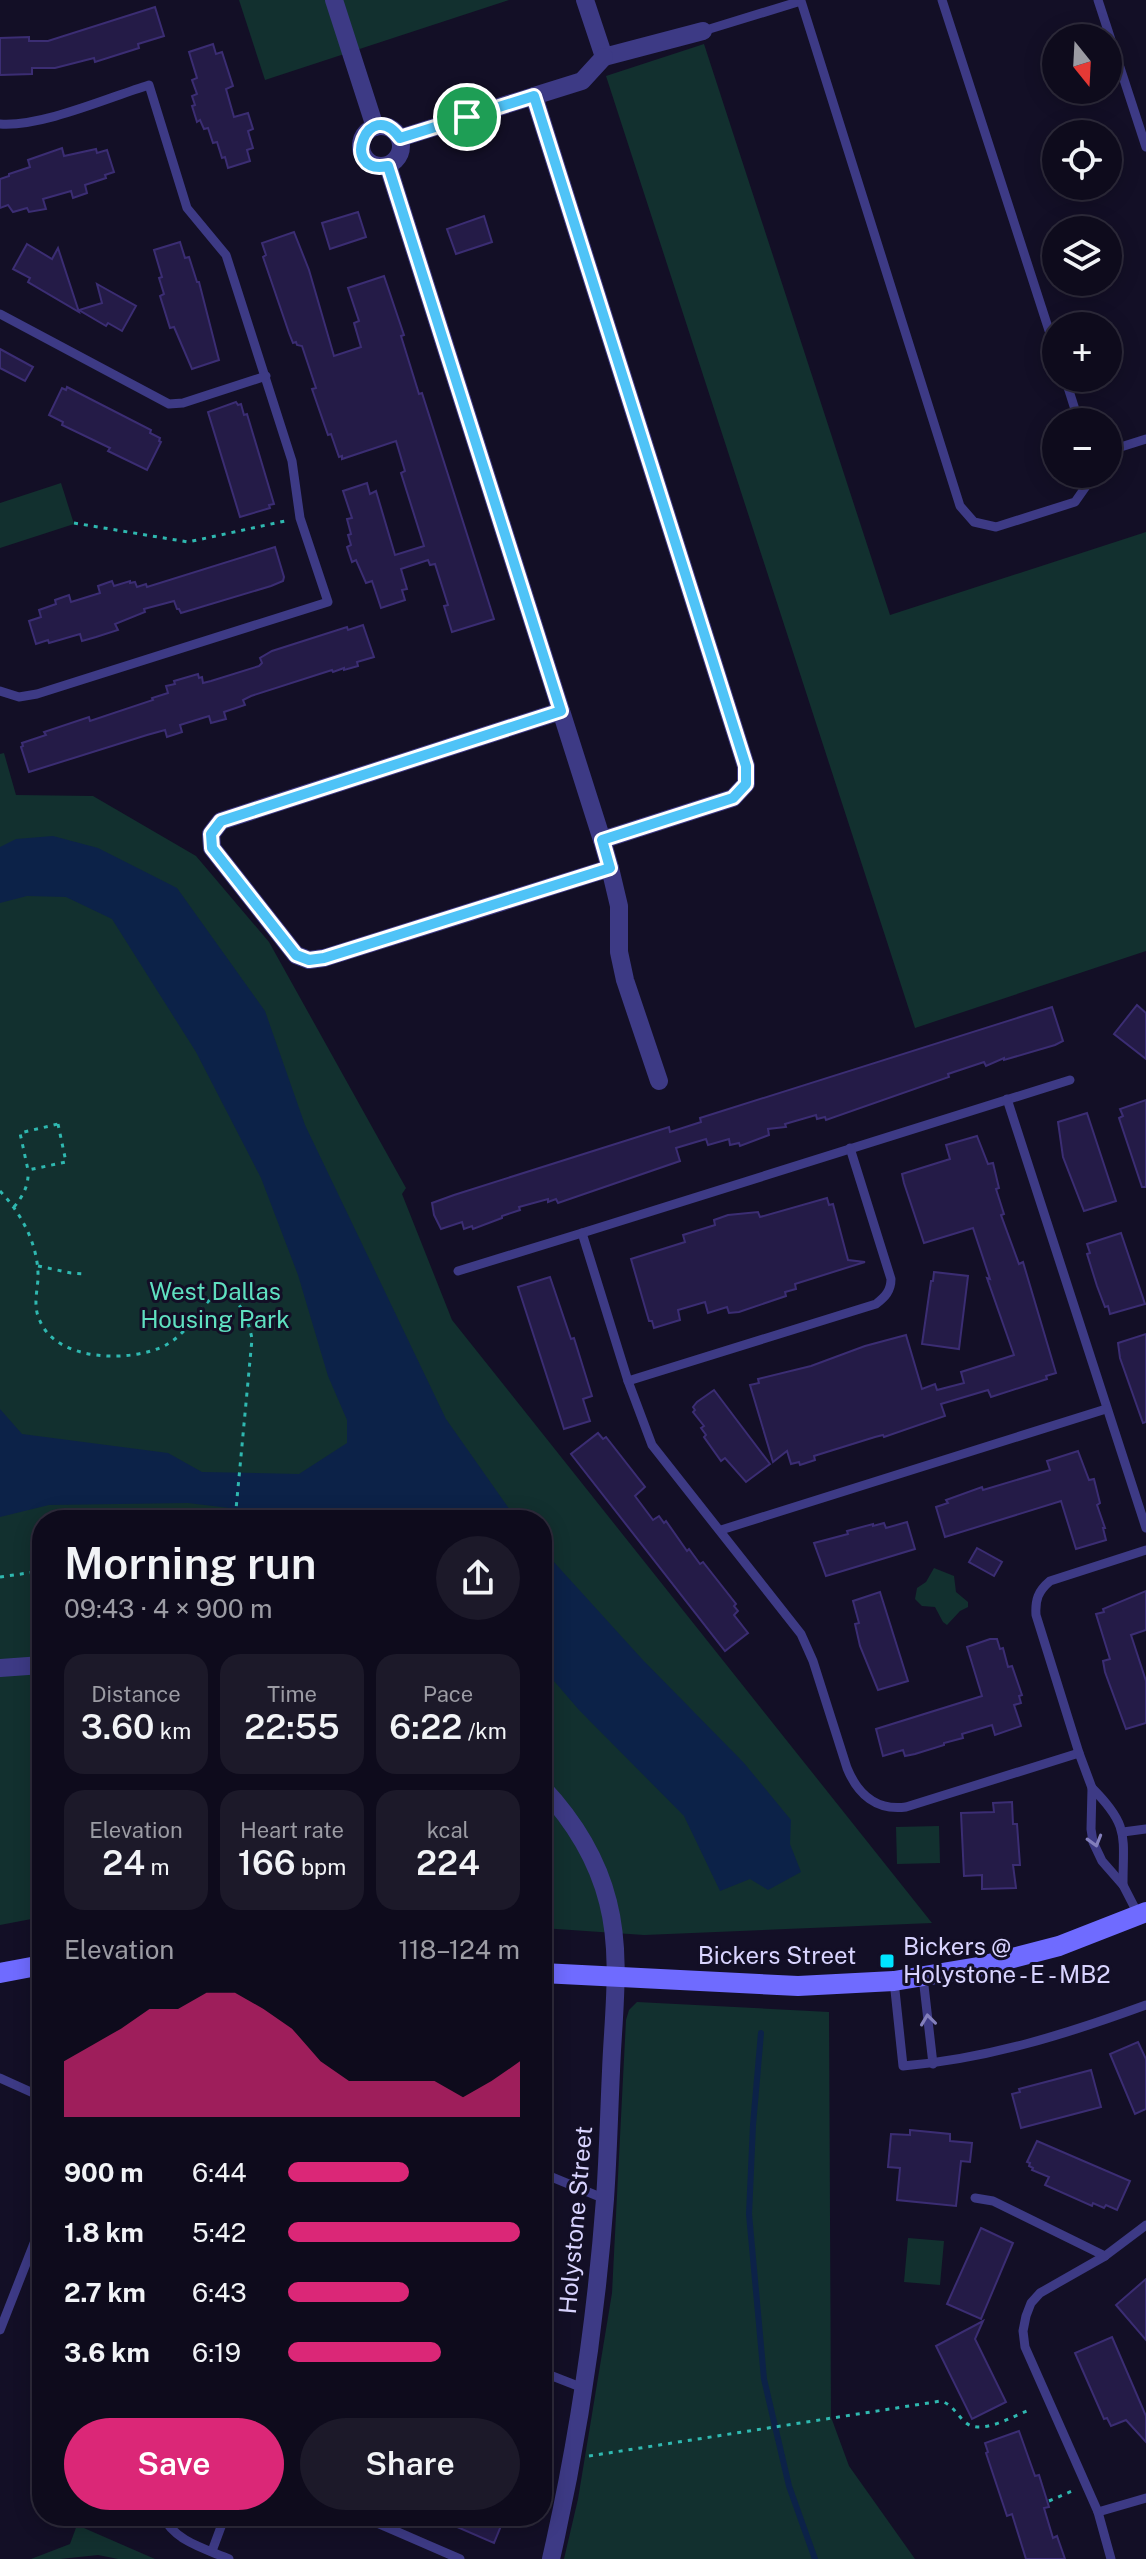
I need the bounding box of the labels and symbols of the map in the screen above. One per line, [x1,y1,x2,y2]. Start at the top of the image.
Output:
north arrow [1042,24,1122,104]
pin [433,83,501,151]
park label: West Dallas Housing Park [140,1277,290,1333]
one-way arrow [1086,1833,1102,1847]
place label: Bickers @ Holystone - E - MB2 [903,1932,1111,1988]
street label: Bickers Street [698,1941,856,1969]
marker: Bickers @ Holystone - E - MB2 [878,1952,896,1970]
one-way arrow [919,2013,936,2026]
street label: Holystone Street [553,2125,597,2315]

